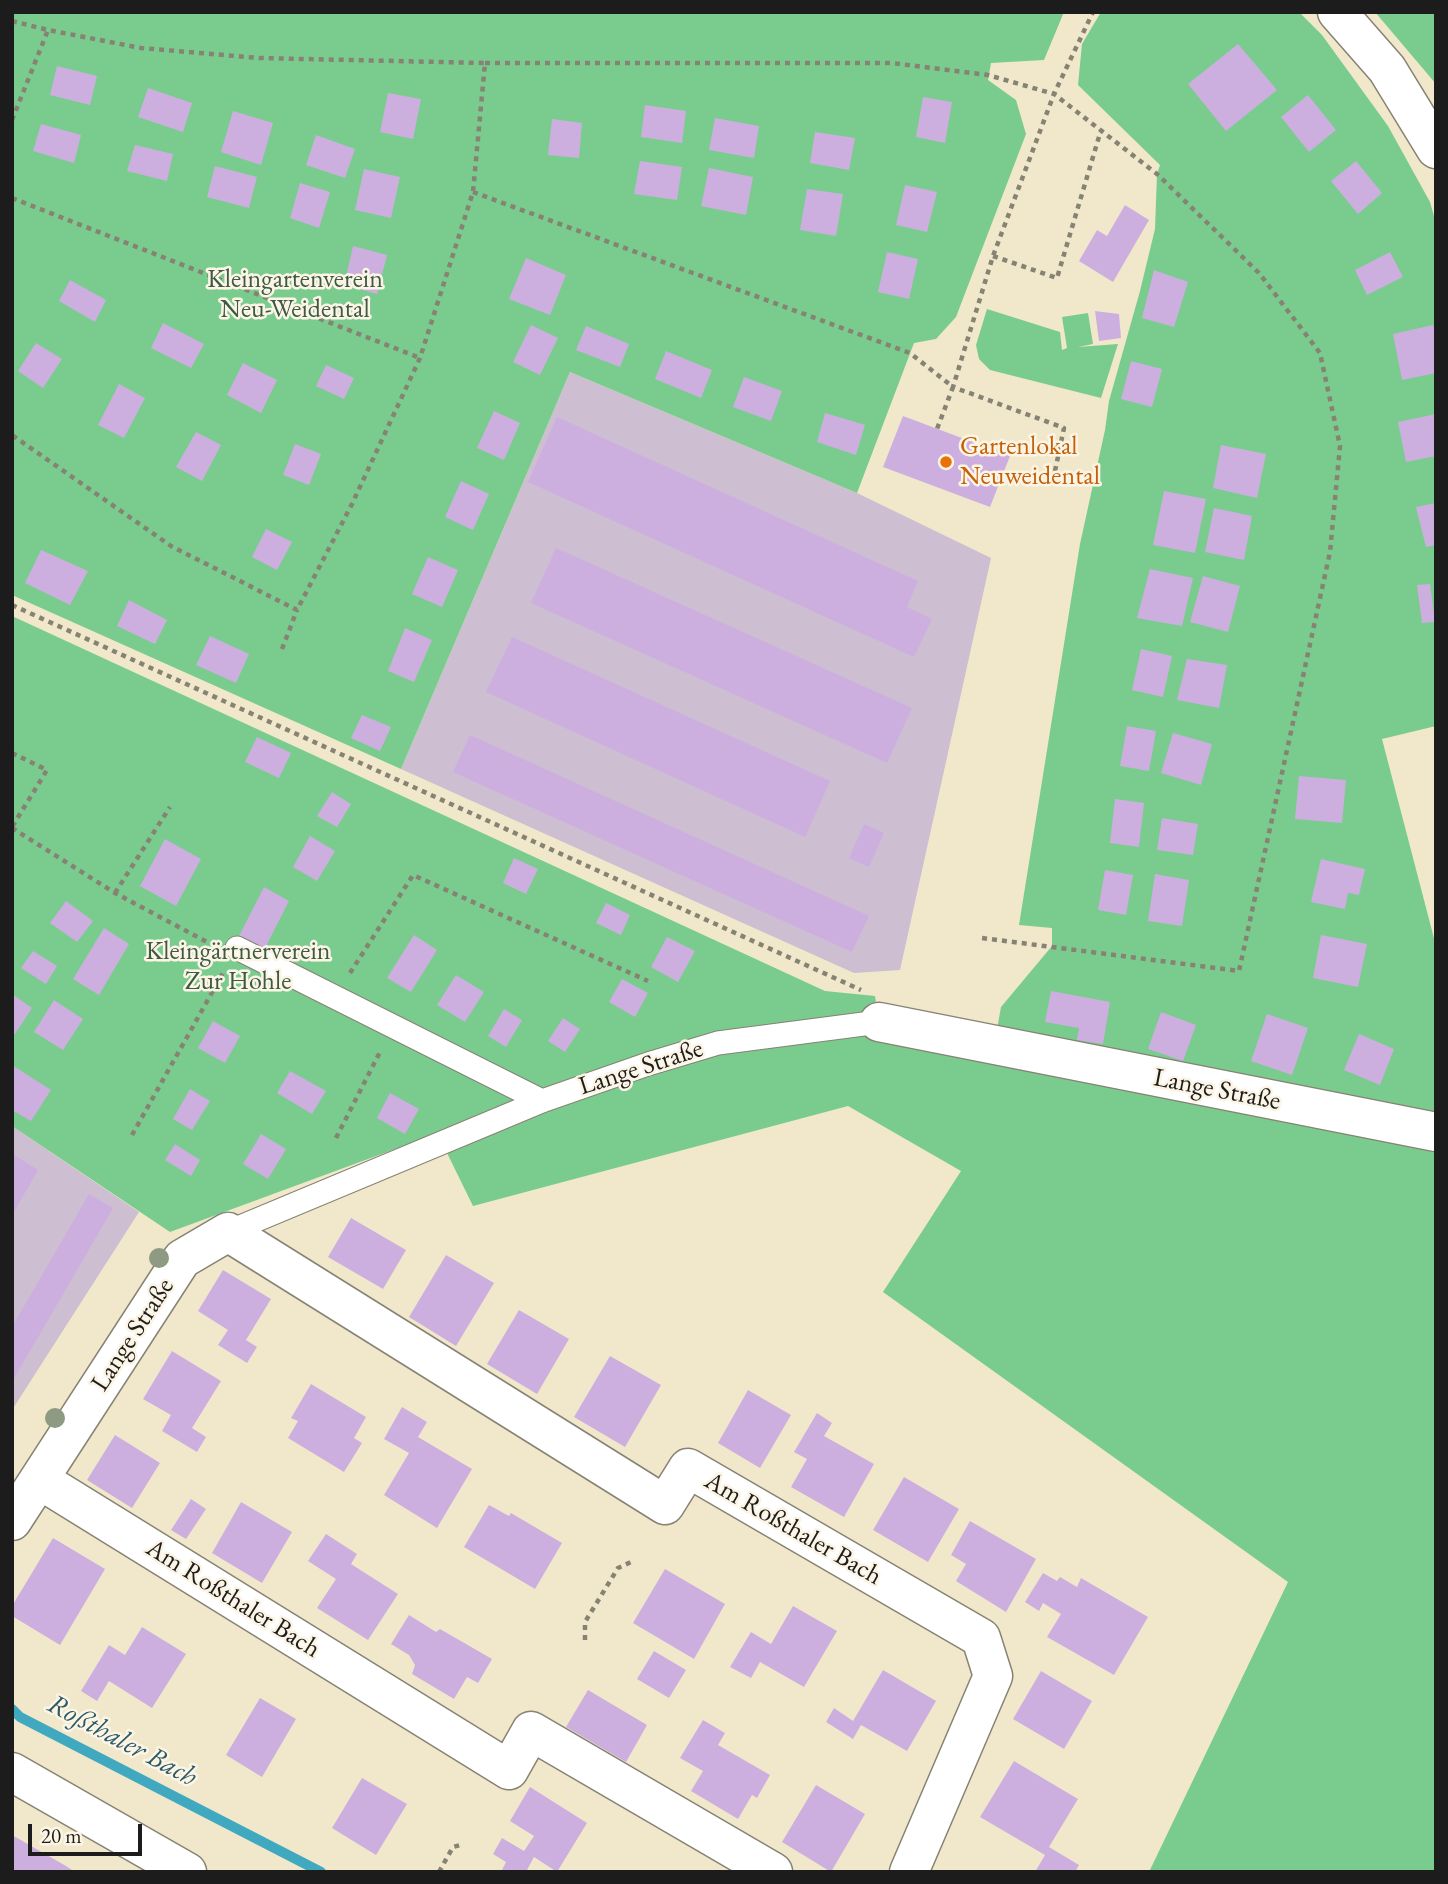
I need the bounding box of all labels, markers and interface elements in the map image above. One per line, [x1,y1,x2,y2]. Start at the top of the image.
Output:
park label: Kleingartenverein Neu-Weidental [207,264,383,326]
place label: Gartenlokal Neuweidental [960,431,1100,492]
marker: Gartenlokal Neuweidental [938,454,954,470]
park label: Kleingärtnerverein Zur Hohle [145,936,331,998]
street label: Lange Straße [575,1033,707,1103]
street label: Lange Straße [1151,1062,1283,1118]
street label: Lange Straße [85,1273,181,1397]
street label: Am Roßthaler Bach [699,1466,887,1592]
street label: Am Roßthaler Bach [140,1533,326,1665]
water label: Roßthaler Bach [42,1688,202,1794]
scale bar [32,1811,145,1855]
text: 20 m [41,1822,82,1849]

